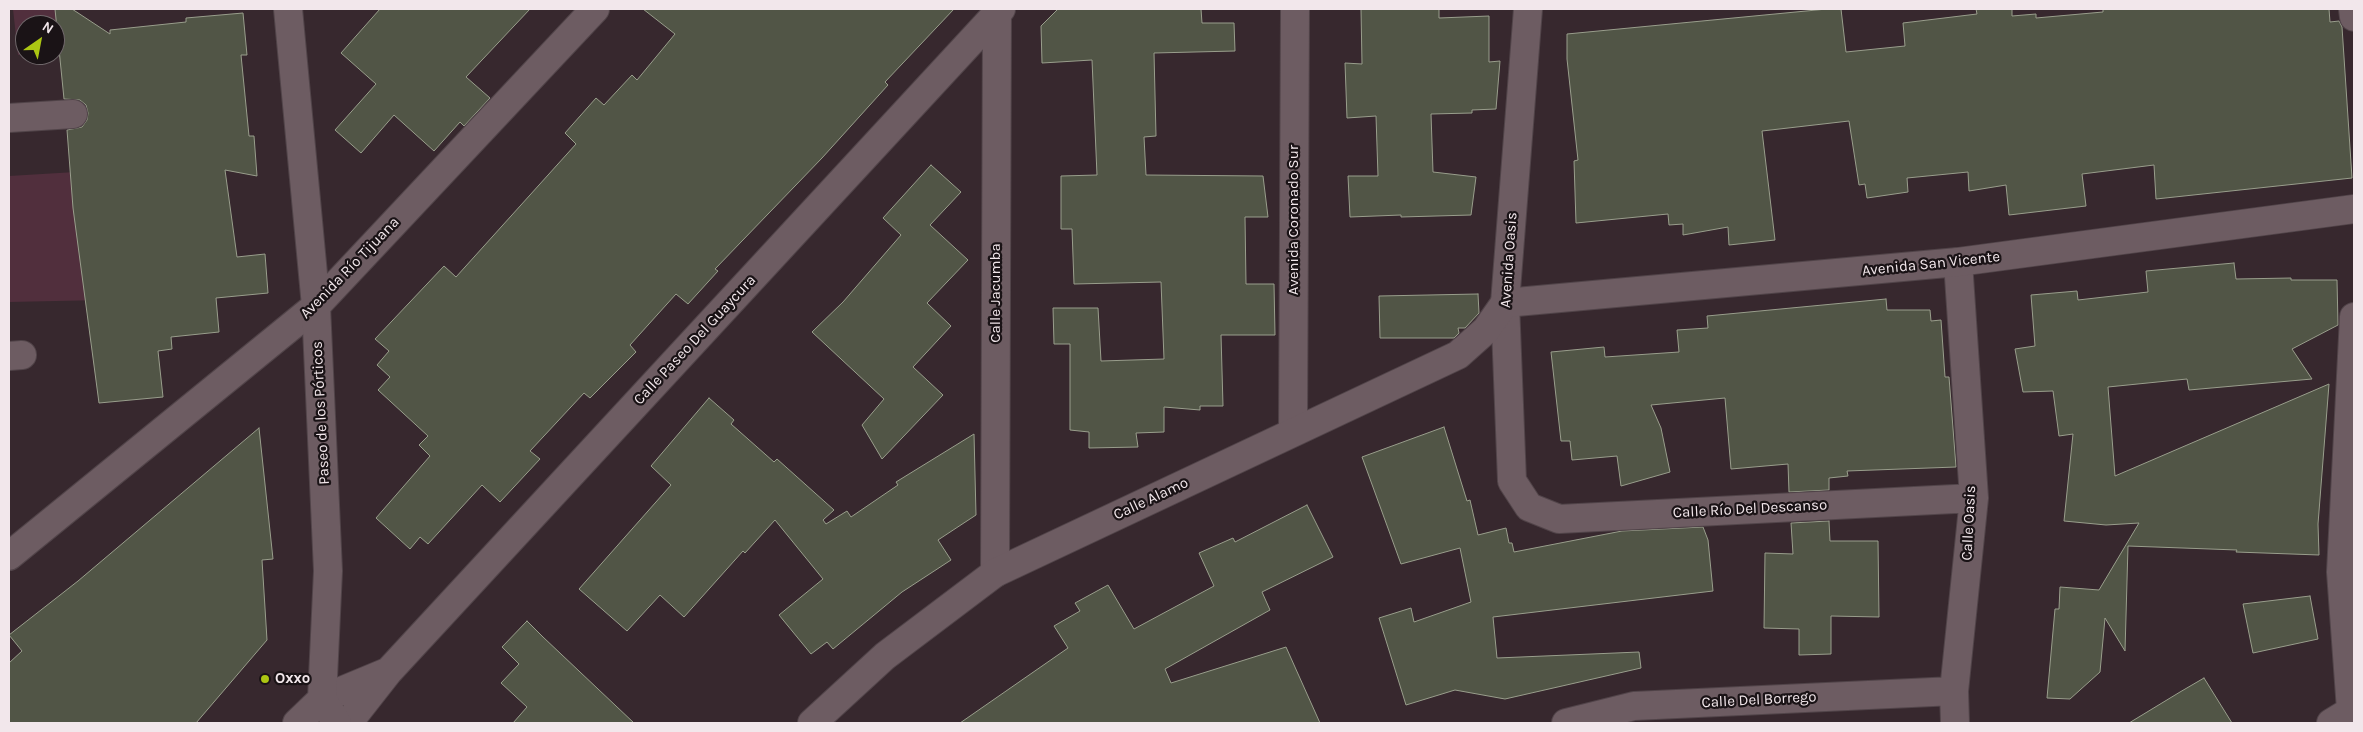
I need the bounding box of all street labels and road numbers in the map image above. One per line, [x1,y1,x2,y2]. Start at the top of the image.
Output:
street label: Avenida Coronado Sur [1285,145,1303,295]
street label: Avenida Oasis [1497,212,1521,308]
street label: Avenida Río Tijuana [297,213,403,323]
street label: Calle Jacumba [987,243,1005,343]
street label: Avenida San Vicente [1861,248,2001,280]
street label: Calle Paseo Del Guaycura [630,271,760,409]
street label: Paseo de los Pórticos [308,341,334,485]
street label: Calle Alamo [1111,474,1191,524]
street label: Calle Oasis [1958,485,1980,561]
street label: Calle Río Del Descanso [1672,496,1828,522]
street label: Calle Del Borrego [1701,688,1817,712]

